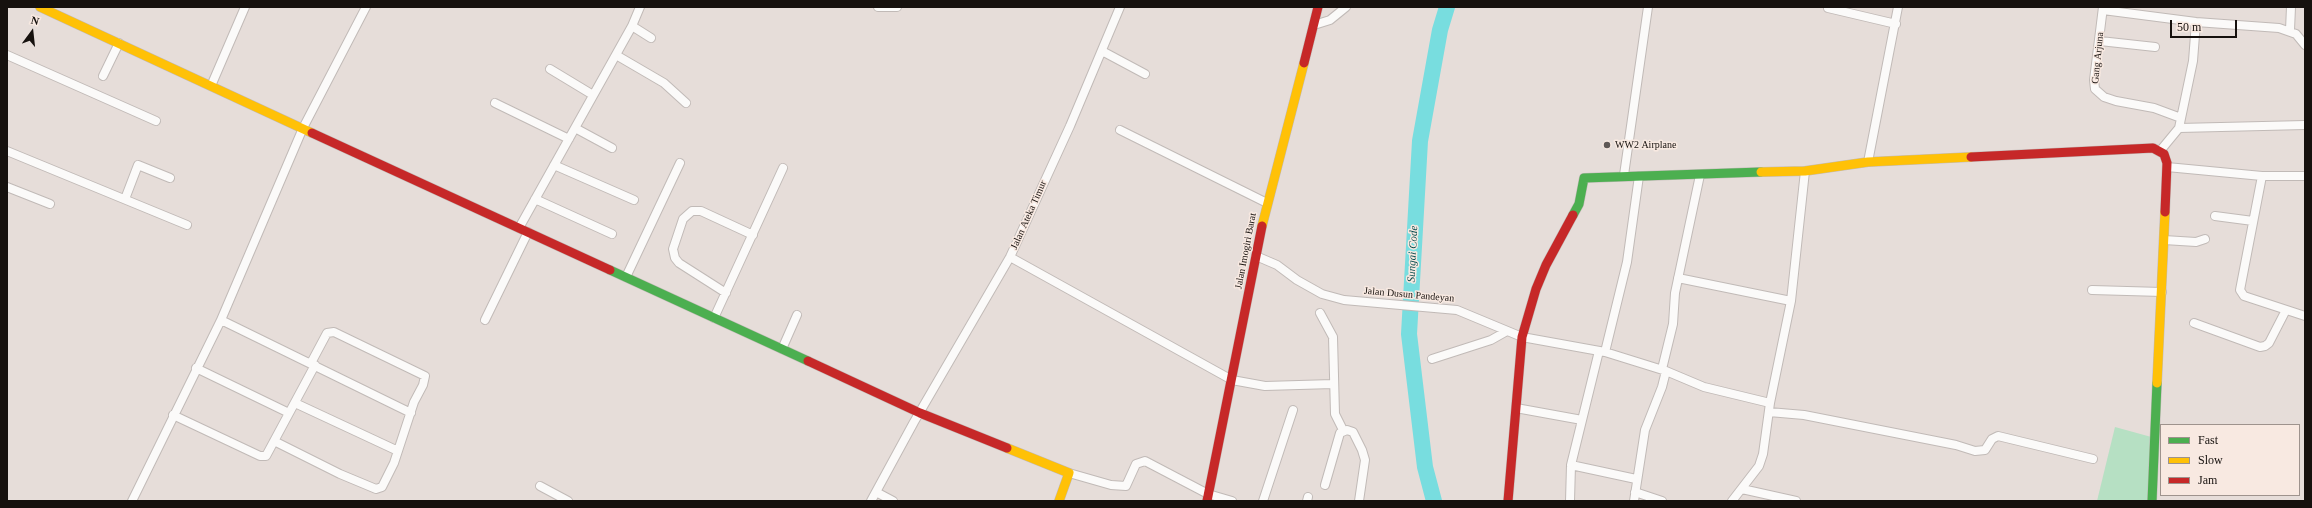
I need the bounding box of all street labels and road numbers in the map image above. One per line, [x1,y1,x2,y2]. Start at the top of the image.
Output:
street label: Gang Arjuna [2089,32,2107,84]
street label: Jalan Ateka Timur [1008,179,1050,251]
street label: Jalan Imogiri Barat [1233,212,1259,290]
street label: Jalan Dusun Pandeyan [1363,285,1455,305]

